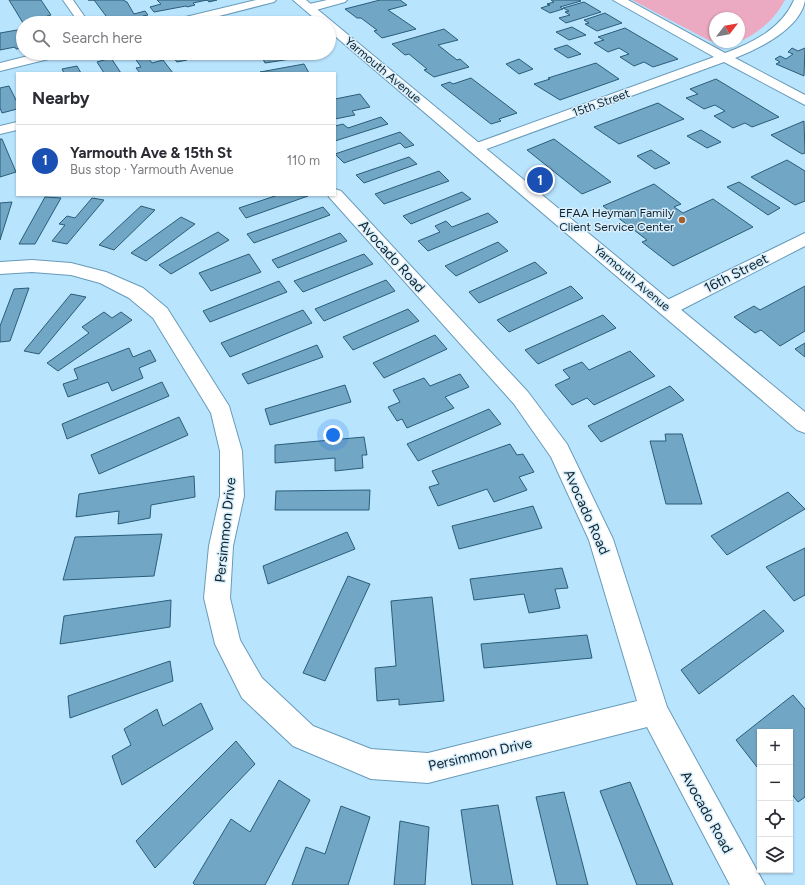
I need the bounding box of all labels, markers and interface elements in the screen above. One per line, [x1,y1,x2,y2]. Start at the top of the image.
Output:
north arrow [709,12,745,48]
search box [16,16,336,60]
icon: search [30,27,52,49]
text: Search here [62,29,142,47]
street label: Yarmouth Avenue [342,34,424,106]
street label: 15th Street [571,86,632,120]
text: Nearby [32,88,90,108]
text: Yarmouth Ave & 15th St [70,144,232,162]
text: 1 [42,153,48,168]
text: 110 m [287,153,320,168]
text: Bus stop · Yarmouth Avenue [70,162,234,177]
pin: 1 [527,165,553,195]
place label: EFAA Heyman Family Client Service Center [559,206,675,234]
marker: EFAA Heyman Family Client Service Center [677,215,687,225]
street label: Avocado Road [355,217,428,296]
street label: Yarmouth Avenue [591,242,673,314]
street label: 16th Street [701,250,771,297]
your location [323,425,343,445]
street label: Avocado Road [560,467,613,557]
street label: Persimmon Drive [212,476,240,584]
map controls [757,729,793,873]
button: + [757,729,793,765]
street label: Persimmon Drive [427,734,534,775]
button: − [757,765,793,801]
street label: Avocado Road [677,768,736,856]
button: locate [757,801,793,837]
button: layers [757,837,793,873]

